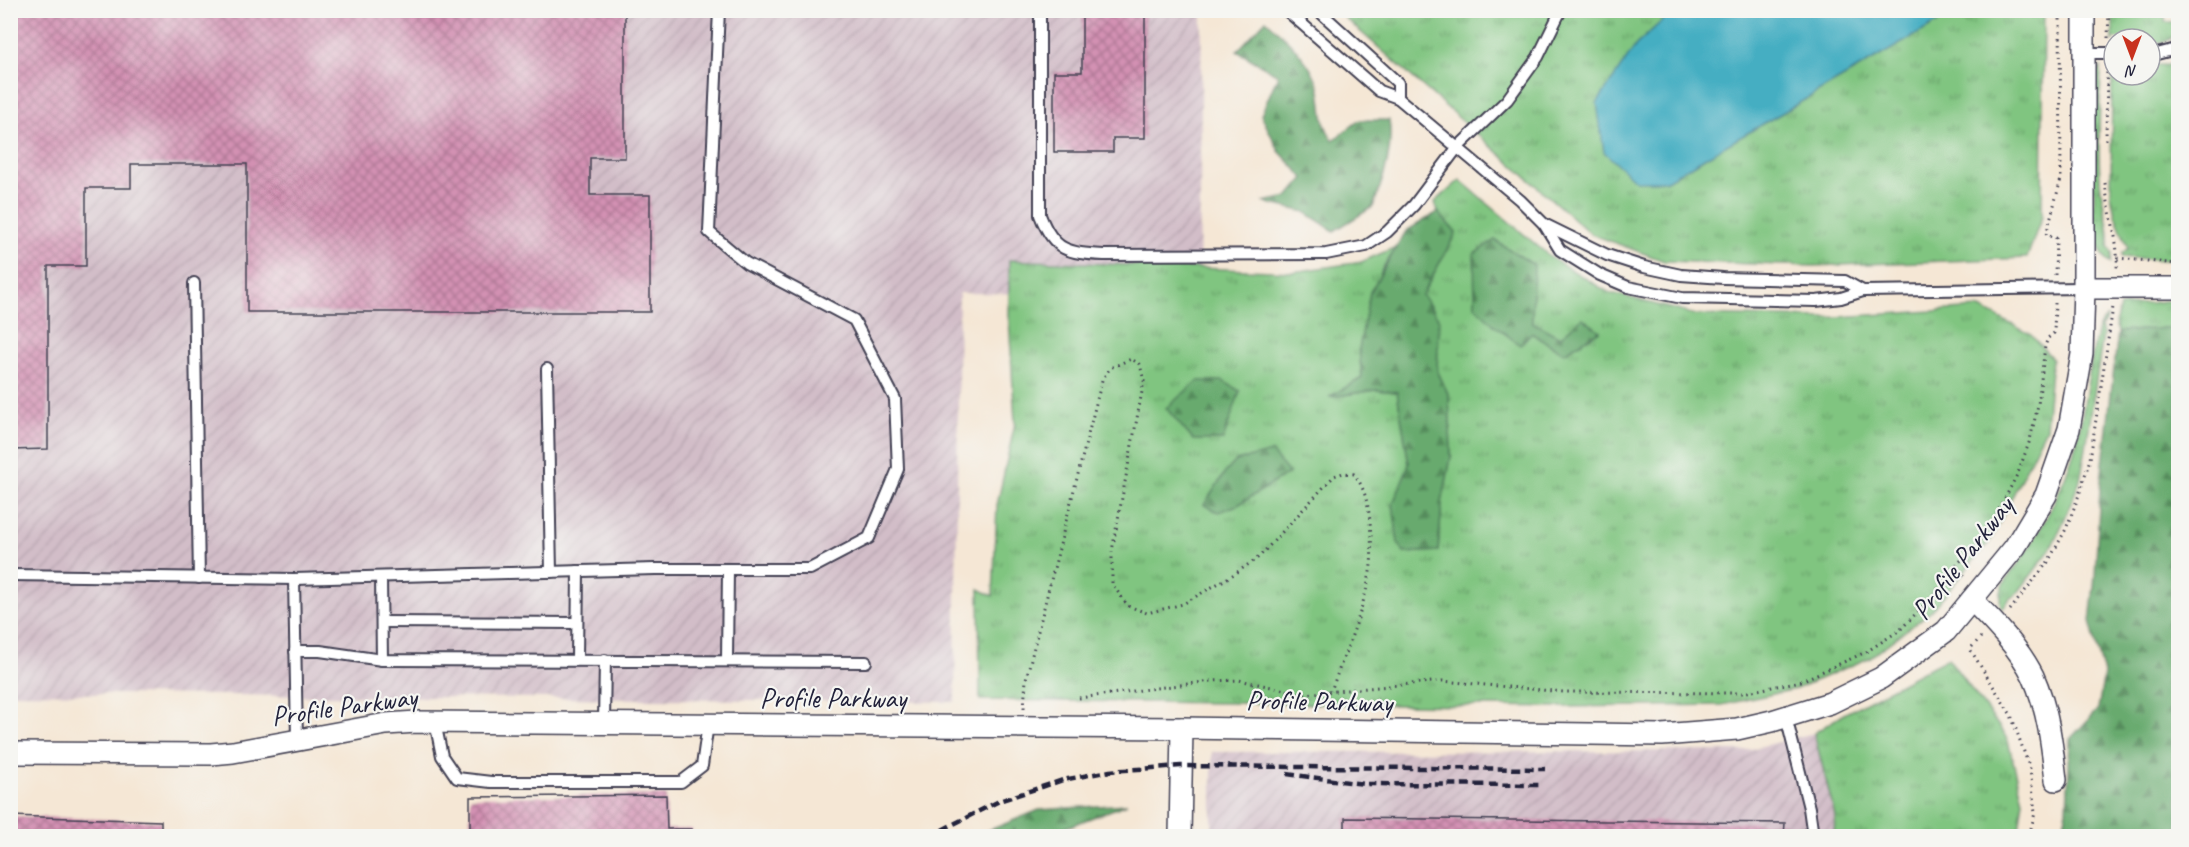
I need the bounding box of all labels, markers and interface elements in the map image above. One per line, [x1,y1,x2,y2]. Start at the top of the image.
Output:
north arrow [2102,27,2162,87]
text: N [2124,61,2137,81]
street label: Profile Parkway [1903,488,2022,626]
street label: Profile Parkway [269,678,421,734]
street label: Profile Parkway [760,680,909,715]
street label: Profile Parkway [1246,682,1395,720]

